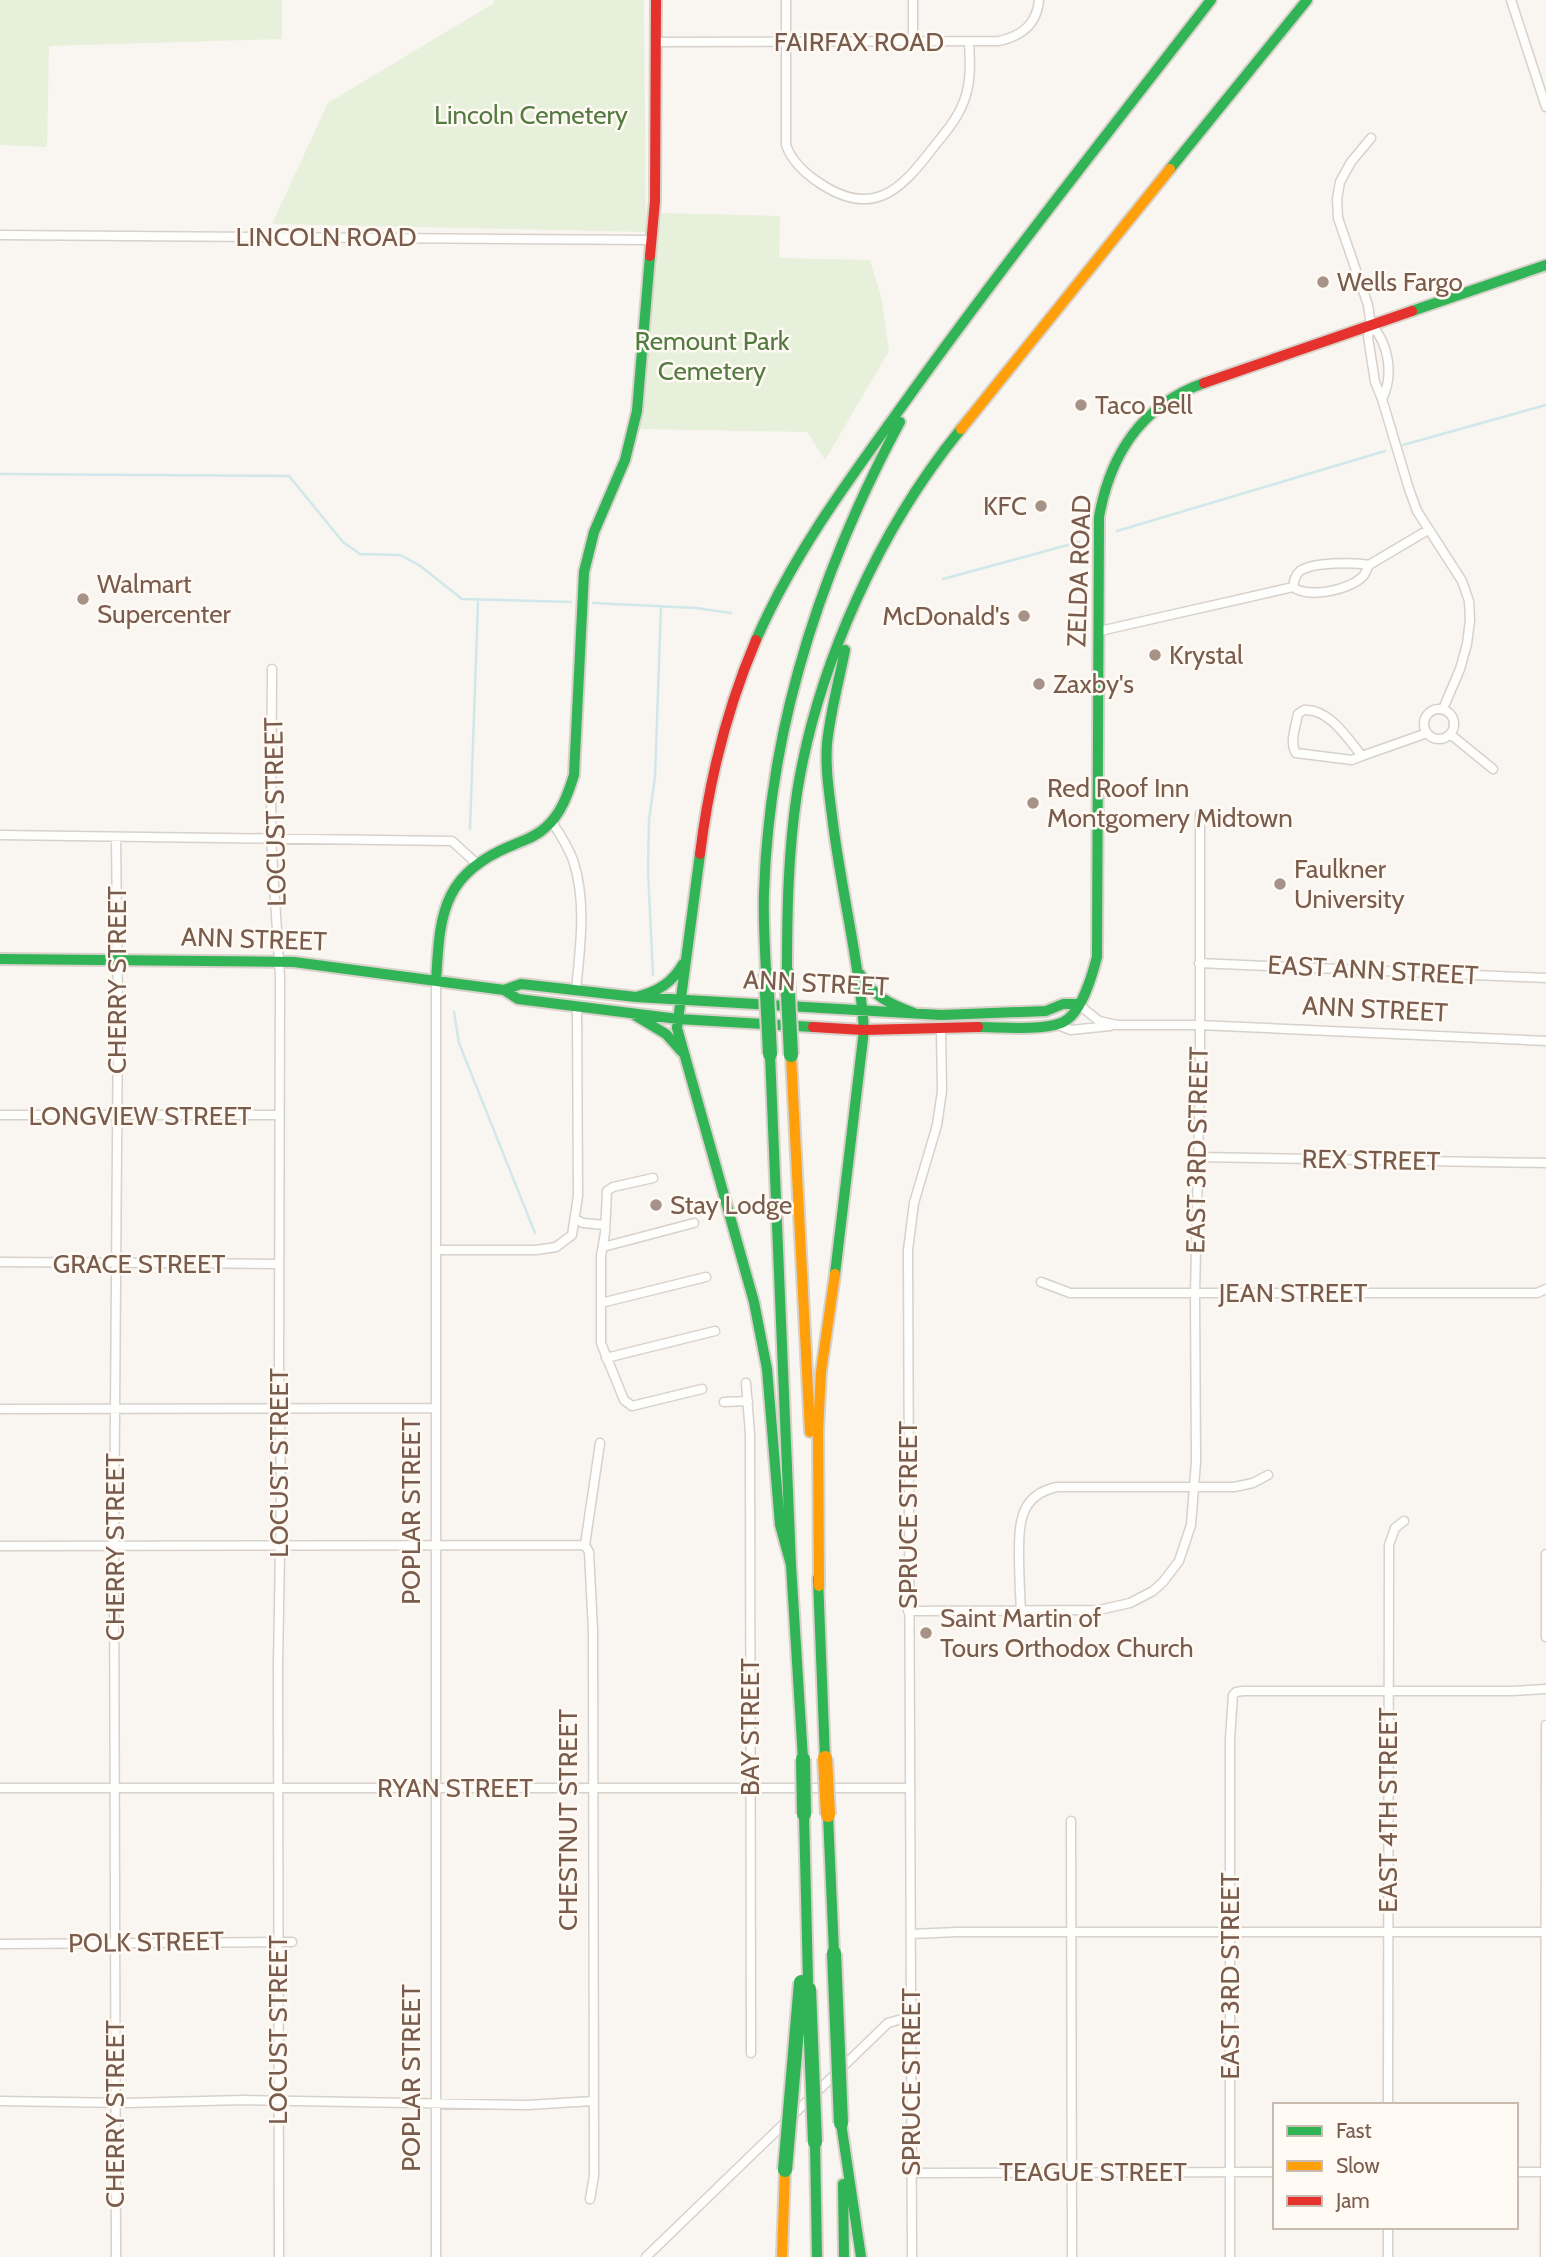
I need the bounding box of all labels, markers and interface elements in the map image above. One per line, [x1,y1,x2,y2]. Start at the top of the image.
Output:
street label: FAIRFAX ROAD [774,26,944,58]
park label: Lincoln Cemetery [434,99,628,131]
street label: LINCOLN ROAD [235,221,417,253]
place label: Wells Fargo [1337,266,1463,298]
marker: Wells Fargo [1315,274,1331,290]
park label: Remount Park Cemetery [634,325,790,387]
place label: Taco Bell [1095,389,1193,421]
marker: Taco Bell [1073,397,1089,413]
place label: KFC [983,490,1027,522]
street label: ZELDA ROAD [1060,494,1098,648]
marker: KFC [1033,498,1049,514]
place label: Walmart Supercenter [97,568,232,630]
marker: Walmart Supercenter [75,591,91,607]
place label: McDonald's [882,600,1010,632]
marker: McDonald's [1016,608,1032,624]
place label: Krystal [1169,639,1243,671]
marker: Krystal [1147,647,1163,663]
place label: Zaxby's [1053,668,1134,700]
marker: Zaxby's [1031,676,1047,692]
street label: LOCUST STREET [257,717,293,907]
place label: Red Roof Inn Montgomery Midtown [1047,772,1293,834]
marker: Red Roof Inn Montgomery Midtown [1025,795,1041,811]
place label: Faulkner University [1294,853,1405,915]
marker: Faulkner University [1272,876,1288,892]
street label: CHERRY STREET [101,886,133,1074]
street label: ANN STREET [181,920,328,958]
street label: EAST ANN STREET [1267,948,1479,992]
street label: ANN STREET [742,963,890,1003]
street label: ANN STREET [1301,989,1449,1029]
street label: EAST 3RD STREET [1179,1046,1215,1254]
street label: LONGVIEW STREET [29,1100,252,1132]
street label: REX STREET [1301,1143,1441,1177]
place label: Stay Lodge [670,1189,792,1221]
marker: Stay Lodge [648,1197,664,1213]
street label: GRACE STREET [53,1248,225,1280]
street label: JEAN STREET [1218,1277,1367,1309]
street label: LOCUST STREET [263,1368,295,1558]
street label: POPLAR STREET [395,1417,427,1605]
street label: SPRUCE STREET [892,1421,924,1609]
street label: CHERRY STREET [99,1453,131,1641]
place label: Saint Martin of Tours Orthodox Church [940,1602,1194,1664]
marker: Saint Martin of Tours Orthodox Church [918,1625,934,1641]
street label: BAY STREET [734,1658,766,1796]
street label: EAST 4TH STREET [1372,1707,1404,1913]
street label: CHESTNUT STREET [552,1709,584,1931]
street label: RYAN STREET [377,1772,533,1804]
street label: EAST 3RD STREET [1214,1872,1246,2080]
street label: POLK STREET [68,1925,224,1959]
street label: LOCUST STREET [262,1935,294,2125]
street label: POPLAR STREET [395,1984,427,2172]
street label: SPRUCE STREET [895,1988,927,2176]
street label: CHERRY STREET [99,2020,131,2208]
legend [1273,2103,1518,2229]
text: Fast [1336,2118,1372,2143]
text: Slow [1336,2153,1380,2178]
street label: TEAGUE STREET [999,2156,1187,2188]
text: Jam [1335,2188,1370,2213]

